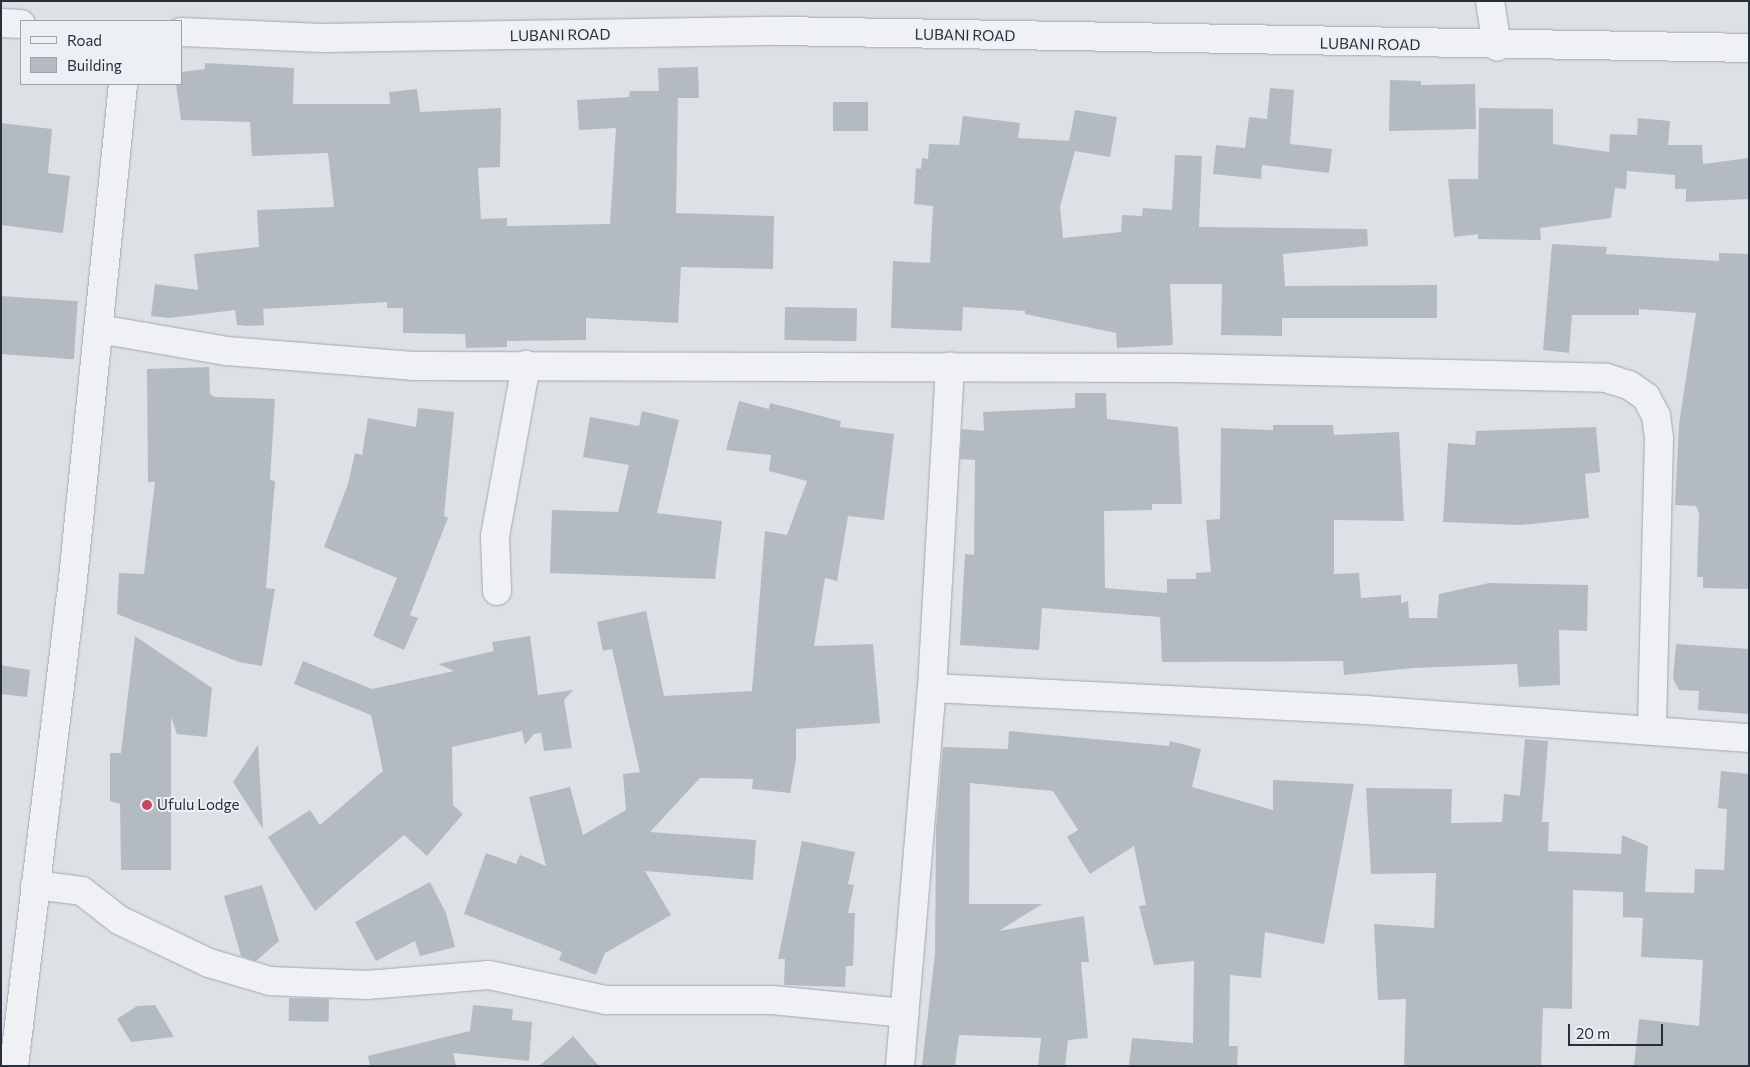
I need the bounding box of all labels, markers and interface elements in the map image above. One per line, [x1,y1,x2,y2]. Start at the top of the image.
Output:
legend [20,20,182,85]
street label: LUBANI ROAD [509,25,611,45]
street label: LUBANI ROAD [914,25,1016,45]
text: Road [67,31,102,49]
street label: LUBANI ROAD [1319,34,1421,54]
text: Building [67,56,122,74]
place label: Ufulu Lodge [157,796,239,814]
marker: Ufulu Lodge [141,799,153,811]
scale bar [1570,1014,1665,1046]
text: 20 m [1576,1024,1610,1042]

